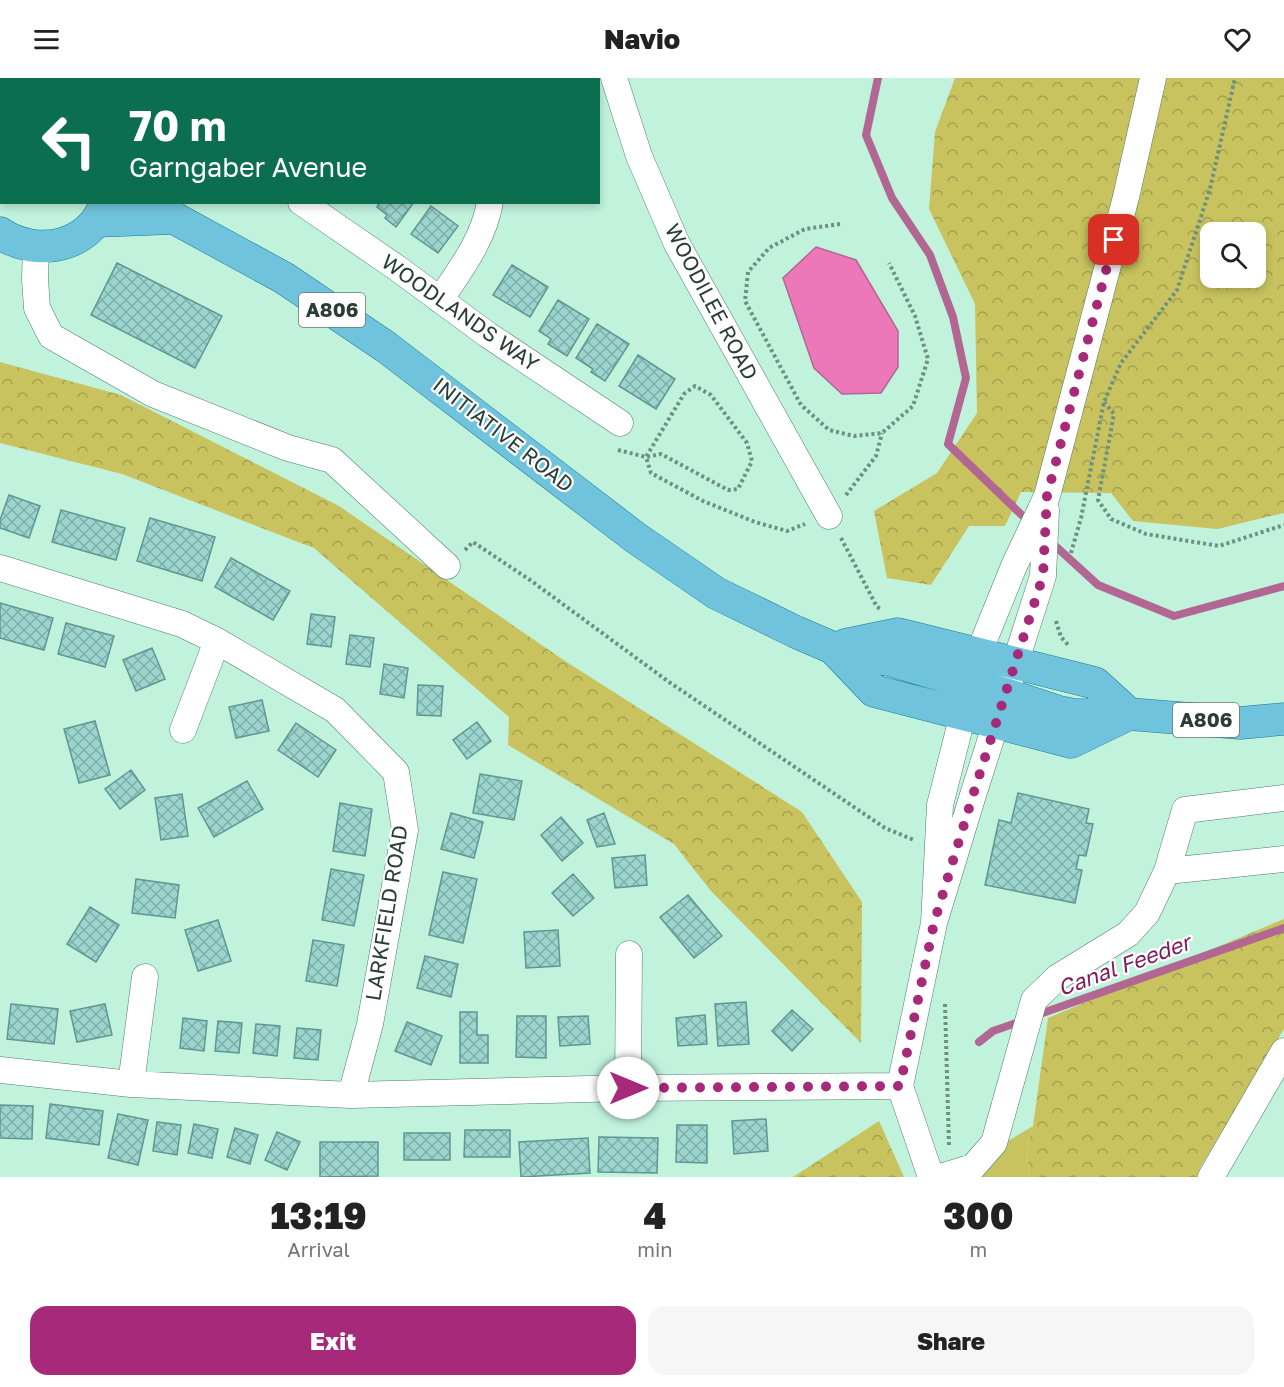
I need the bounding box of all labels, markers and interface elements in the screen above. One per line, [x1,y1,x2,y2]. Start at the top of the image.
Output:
icon: menu [30,23,63,56]
text: Navio [604,23,680,55]
icon: heart [1221,23,1254,56]
text: 70 m [129,100,226,150]
icon: left [30,102,108,180]
text: Garngaber Avenue [129,151,367,183]
pin [1088,214,1139,265]
street label: WOODILEE ROAD [660,219,764,384]
map controls [1200,222,1266,288]
button: search [1200,222,1266,288]
icon: arrive [1097,223,1130,256]
street label: WOODLANDS WAY [377,248,545,377]
road number: A806 [299,293,365,327]
street label: INITIATIVE ROAD [428,371,579,497]
road number: A806 [1173,703,1239,737]
street label: LARKFIELD ROAD [359,823,413,1003]
water label: Canal Feeder [1054,927,1197,1001]
position arrow [596,1056,660,1120]
text: 13:19 [271,1194,367,1237]
text: 4 [643,1194,666,1237]
text: 300 [943,1194,1013,1237]
text: Arrival [287,1237,350,1261]
text: min [637,1237,673,1261]
text: m [969,1237,987,1261]
button: Exit [30,1306,636,1375]
button: Share [648,1306,1254,1375]

